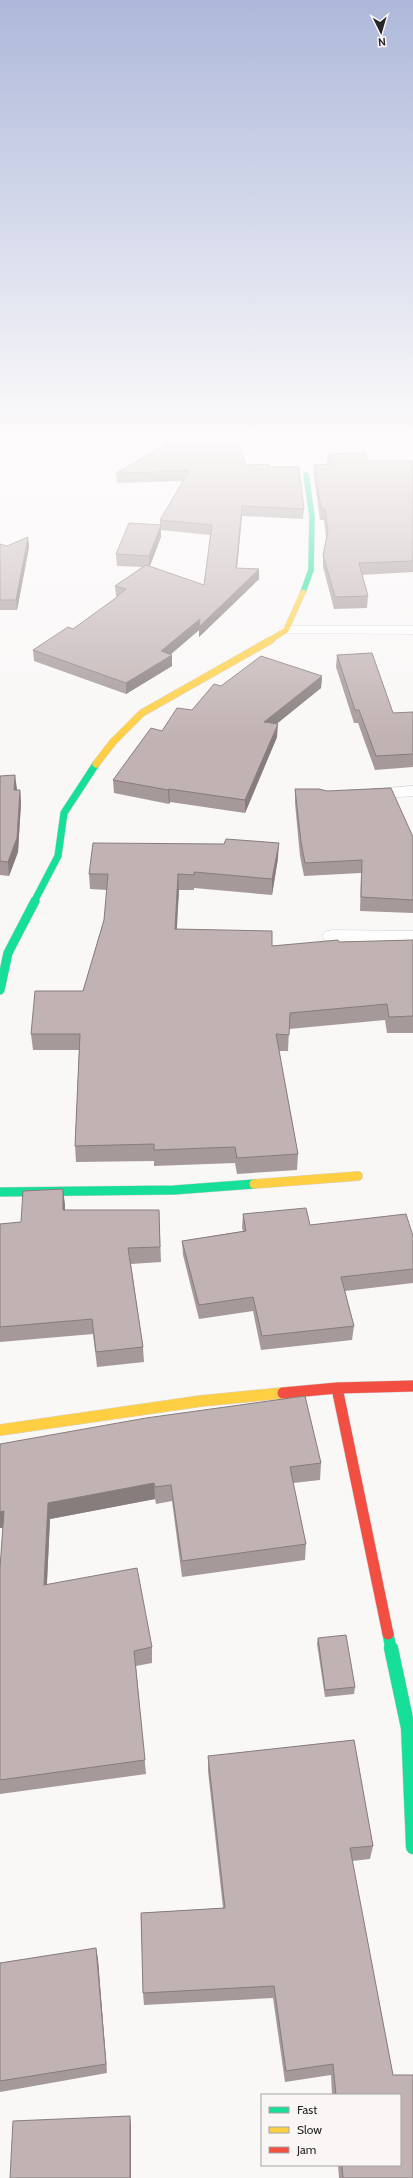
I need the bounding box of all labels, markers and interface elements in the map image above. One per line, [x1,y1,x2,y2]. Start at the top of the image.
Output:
north arrow [361,12,401,52]
text: N [377,35,386,49]
legend [261,2094,401,2166]
text: Fast [297,2102,317,2117]
text: Slow [297,2122,322,2137]
text: Jam [296,2142,316,2157]

